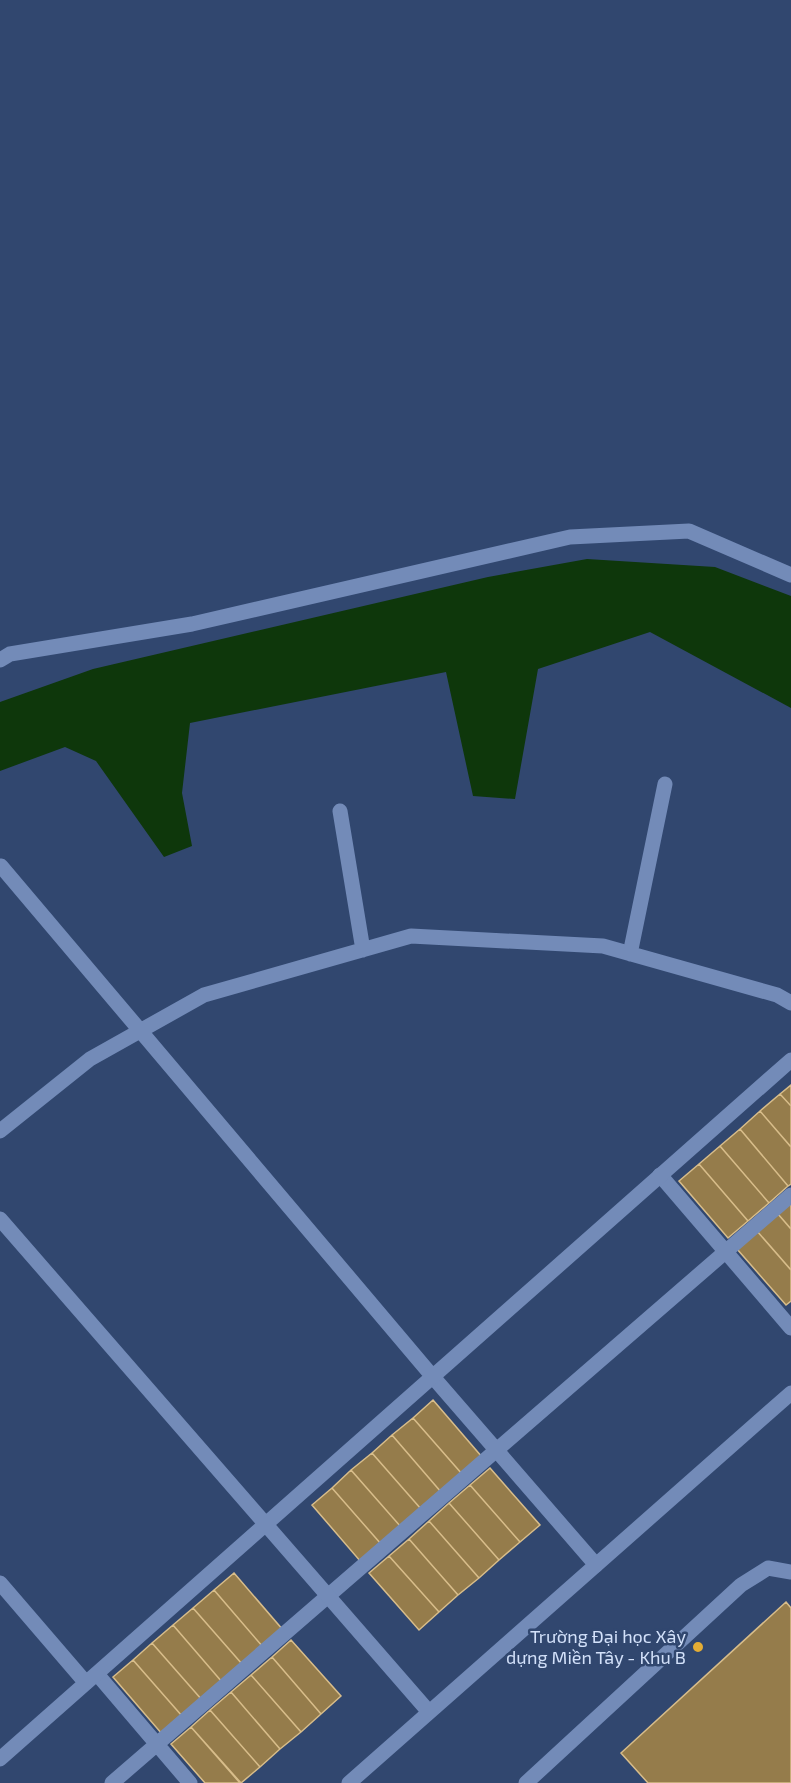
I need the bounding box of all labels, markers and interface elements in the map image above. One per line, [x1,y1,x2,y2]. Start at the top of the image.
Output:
place label: Trường Đại học Xây dựng Miền Tây - Khu B [506,1625,686,1668]
marker: Trường Đại học Xây dựng Miền Tây - Khu B [691,1640,705,1654]

